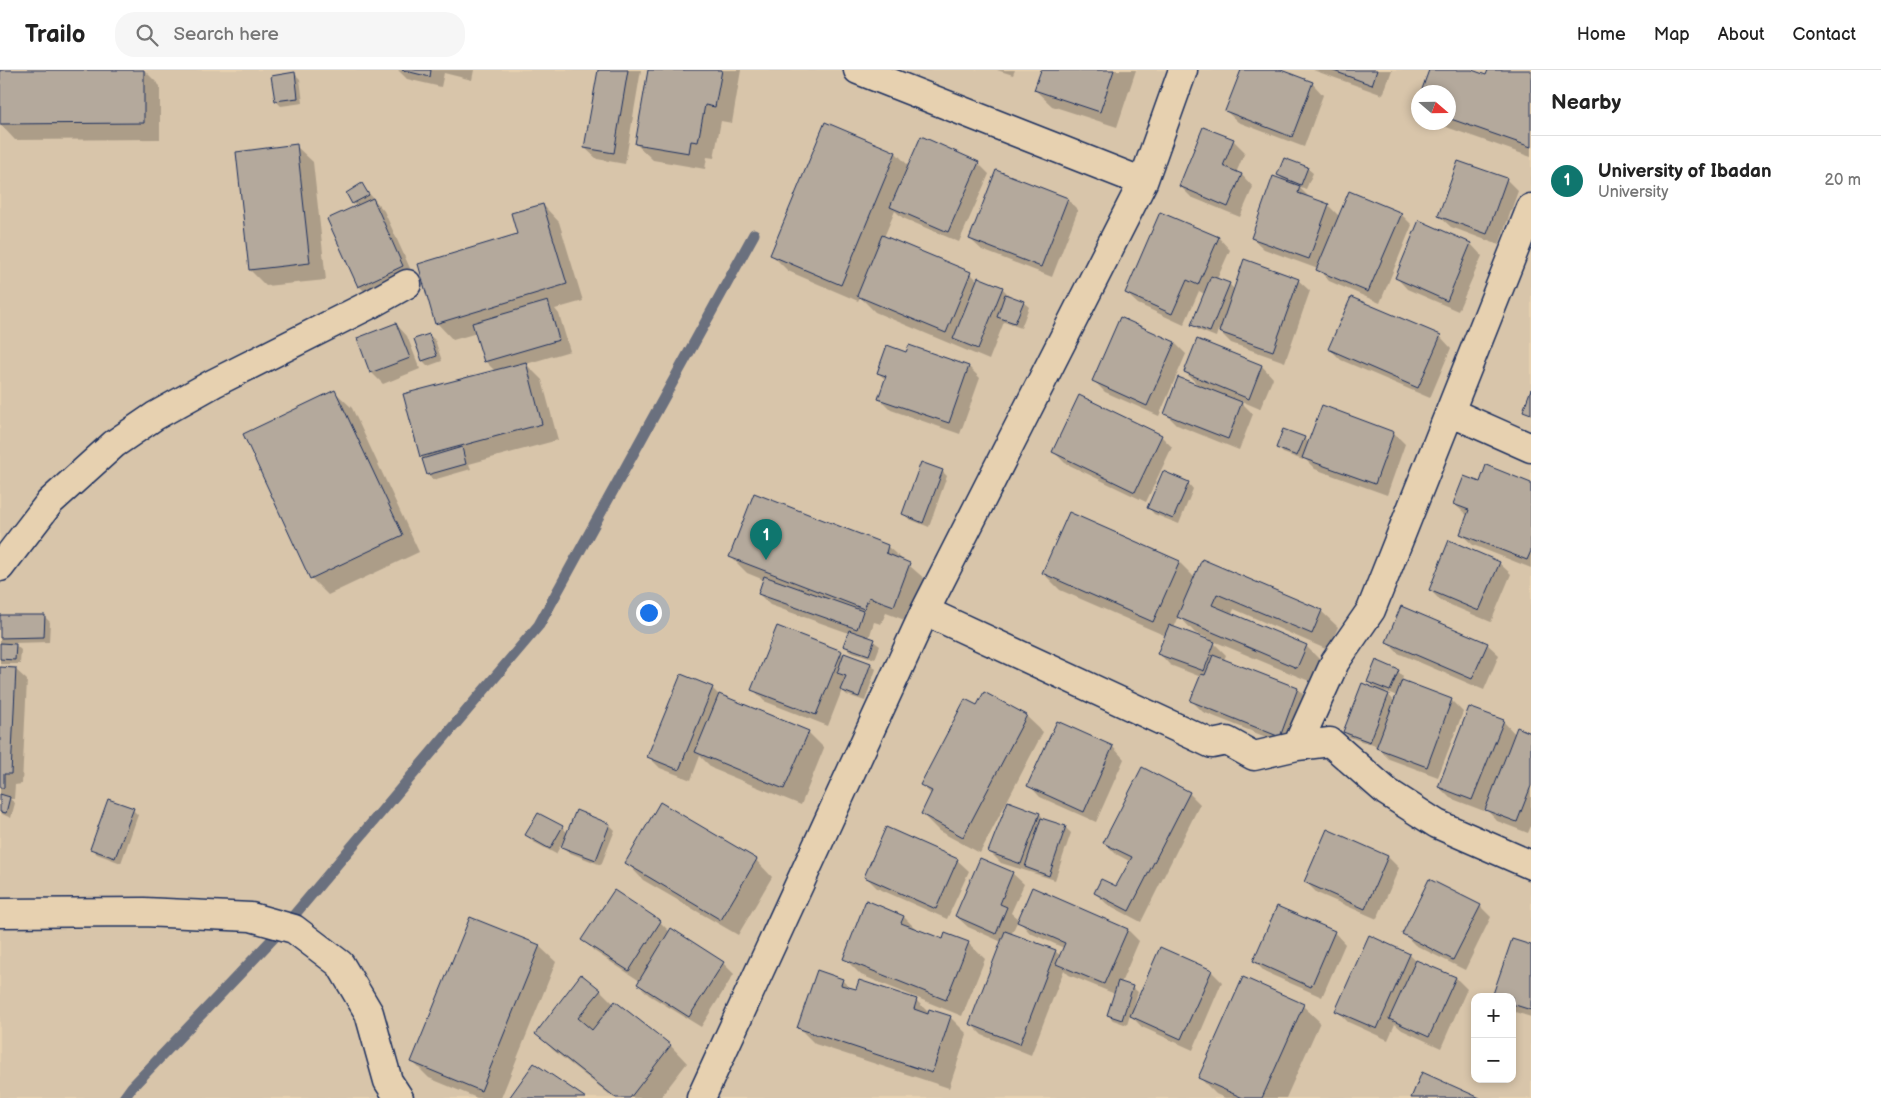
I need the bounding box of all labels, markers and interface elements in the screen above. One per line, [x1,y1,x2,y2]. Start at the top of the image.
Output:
search box [115,12,465,57]
text: Trailo [25,20,85,49]
icon: search [133,21,161,49]
text: Search here [173,23,279,46]
text: Home [1577,24,1626,45]
text: Map [1654,24,1690,45]
text: About [1718,24,1765,45]
text: Contact [1793,24,1856,45]
north arrow [1411,85,1456,130]
text: Nearby [1551,90,1621,115]
text: University of Ibadan [1598,160,1772,183]
text: 1 [1564,171,1570,190]
text: 20 m [1825,171,1861,190]
text: University [1598,183,1669,202]
pin: 1 [750,519,782,560]
your location [636,600,662,626]
map controls [1471,993,1516,1083]
button: + [1471,993,1516,1038]
button: − [1471,1038,1516,1083]

